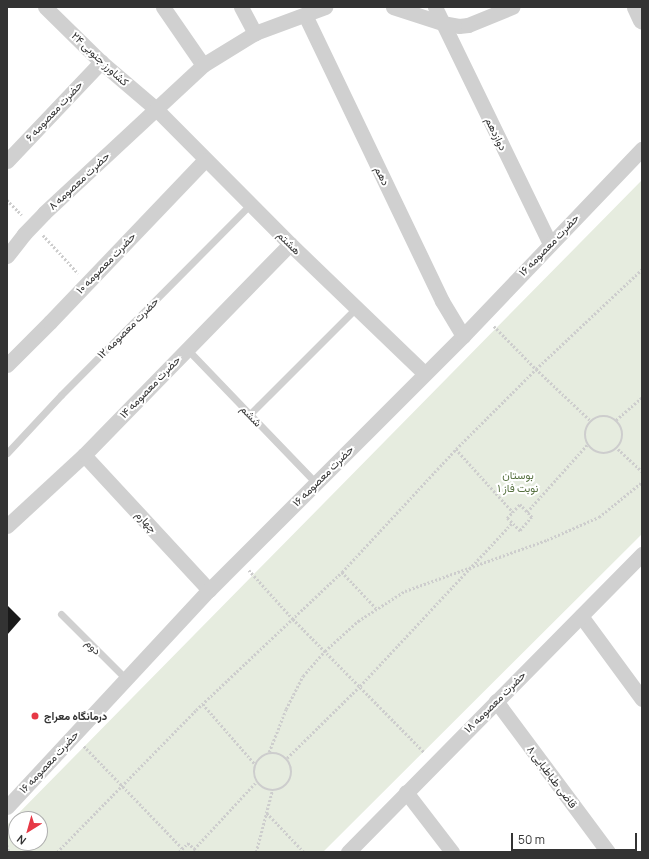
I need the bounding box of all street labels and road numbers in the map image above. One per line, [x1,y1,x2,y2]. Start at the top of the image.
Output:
street label: کشاورز جنوبی ۲۴ [69,29,131,89]
street label: حضرت معصومه ۶ [23,78,85,144]
street label: دوازدهم [482,115,510,153]
street label: حضرت معصومه ۸ [46,149,112,213]
street label: دهم [372,164,392,188]
street label: حضرت معصومه ۱۶ [516,211,582,279]
street label: هشتم [274,228,304,258]
street label: حضرت معصومه ۱۰ [73,230,139,296]
street label: حضرت معصومه ۱۲ [95,295,161,361]
street label: حضرت معصومه ۱۴ [117,353,183,421]
street label: ششم [238,402,264,430]
street label: حضرت معصومه ۱۶ [290,443,356,509]
street label: چهارم [133,508,159,536]
street label: دوم [82,636,104,658]
street label: حضرت معصومه ۱۸ [461,668,529,736]
street label: حضرت معصومه ۱۶ [17,728,81,796]
street label: قاضی طباطبایی ۸ [524,743,580,811]

